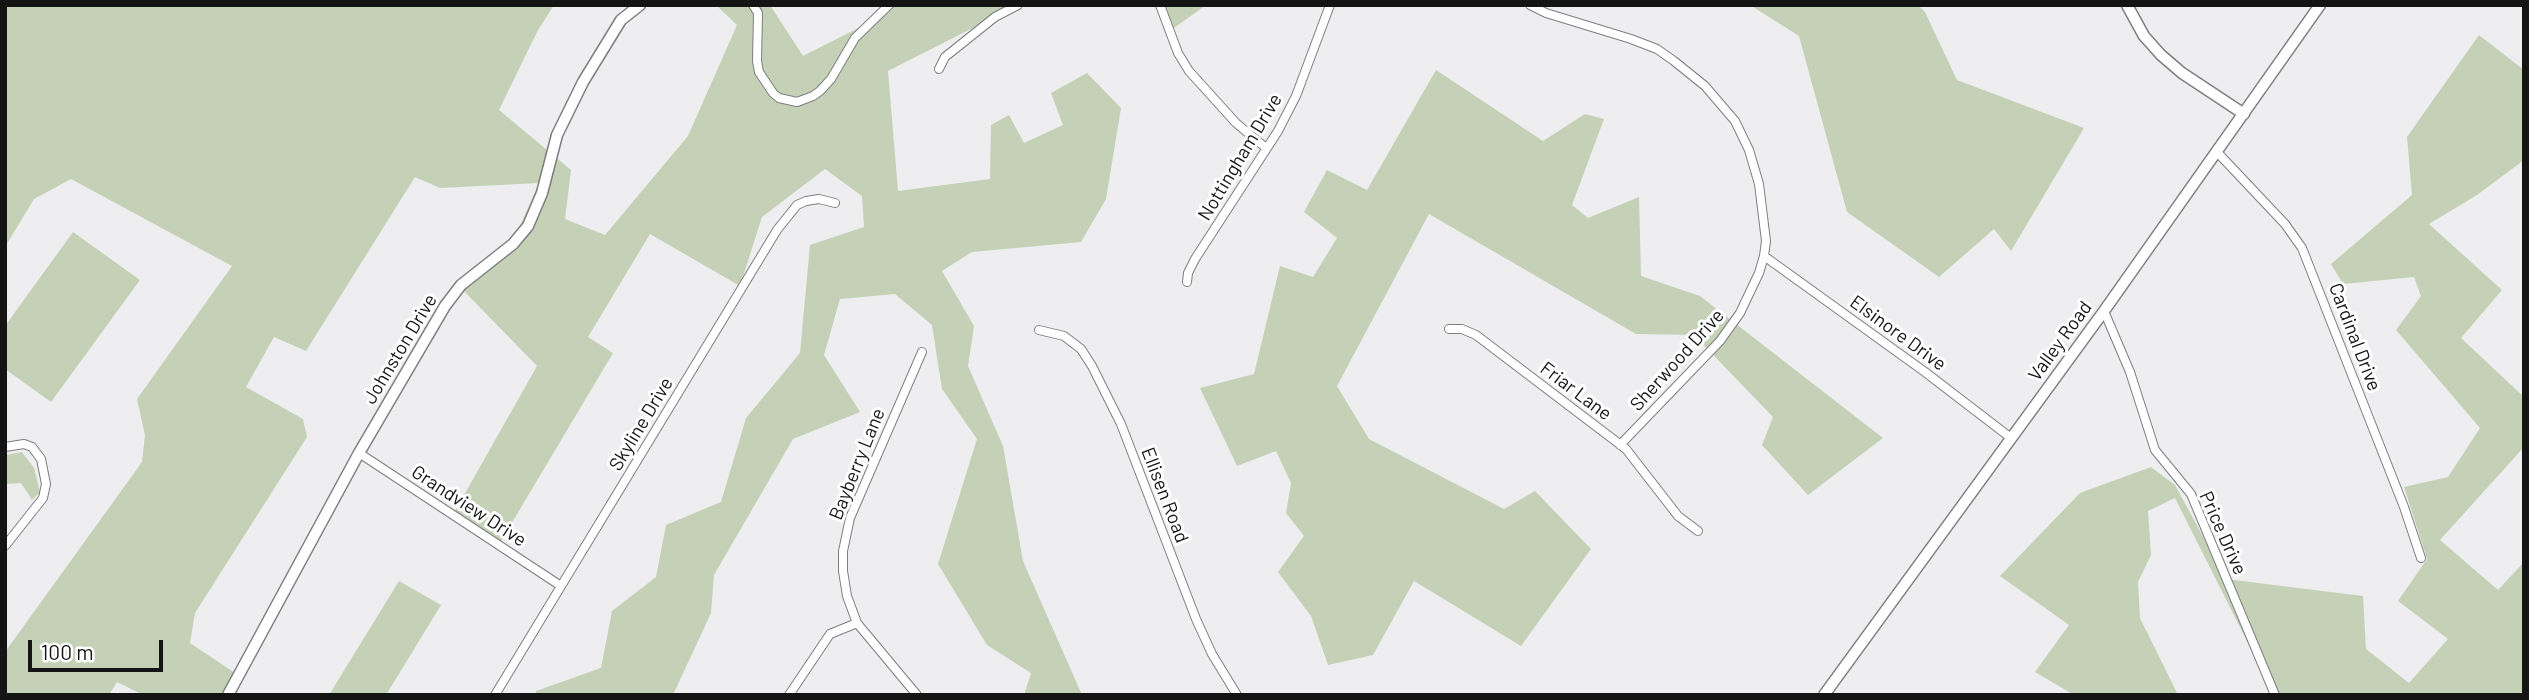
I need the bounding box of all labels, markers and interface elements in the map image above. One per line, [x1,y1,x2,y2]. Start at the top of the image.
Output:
street label: Nottingham Drive [1193,89,1287,225]
street label: Cardinal Drive [2324,280,2386,394]
street label: Johnston Drive [358,290,442,408]
street label: Elsinore Drive [1845,290,1951,376]
street label: Valley Road [2023,297,2097,385]
street label: Sherwood Drive [1625,304,1729,416]
street label: Friar Lane [1536,357,1616,425]
street label: Skyline Drive [604,373,678,475]
street label: Bayberry Lane [824,405,890,523]
street label: Ellisen Road [1136,444,1194,546]
street label: Grandview Drive [407,460,531,552]
street label: Price Drive [2194,488,2252,578]
scale bar [32,626,166,670]
text: 100 m [41,639,94,664]

